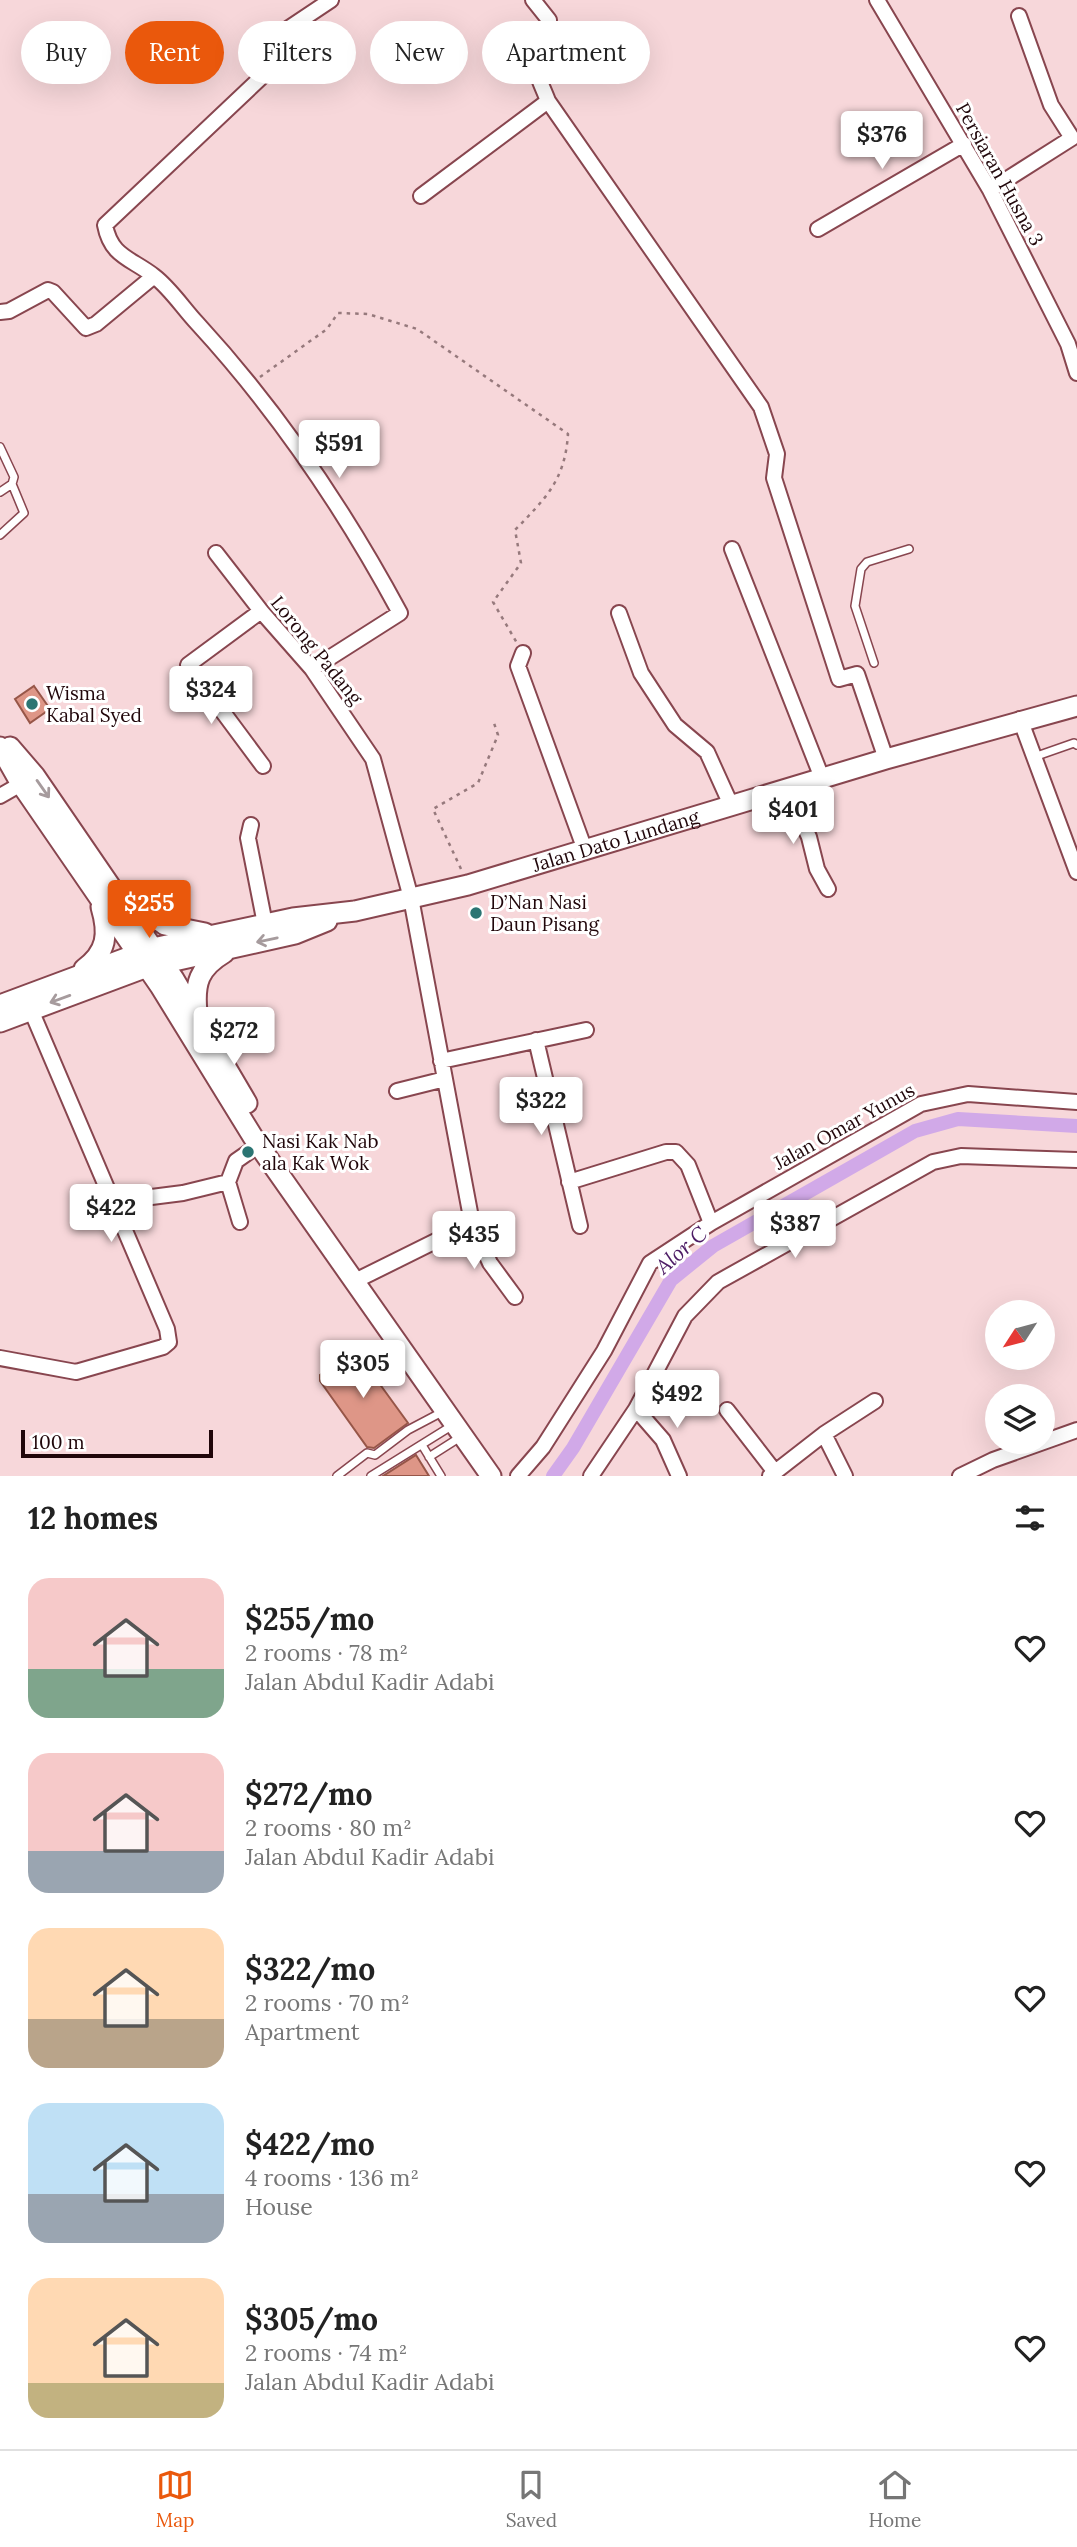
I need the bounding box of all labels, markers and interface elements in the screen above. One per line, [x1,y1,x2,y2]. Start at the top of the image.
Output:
chip: Buy [21,21,111,84]
chip: Rent [125,21,224,84]
chip: Filters [238,21,356,84]
chip: New [370,21,468,84]
chip: Apartment [482,21,650,84]
street label: Persiaran Husna 3 [951,98,1049,250]
pin: $376 [841,111,923,171]
text: $376 [857,119,907,148]
pin: $591 [298,420,380,480]
text: $591 [315,428,363,457]
street label: Lorong Padang [266,591,368,710]
pin: $324 [170,666,252,726]
text: $324 [185,674,237,703]
place label: Wisma Kabal Syed [46,681,142,727]
marker: Wisma Kabal Syed [24,696,40,712]
one-way arrow [36,779,50,798]
pin: $401 [752,786,834,846]
text: $401 [768,794,818,823]
street label: Jalan Dato Lundang [529,804,702,877]
pin: $255 [108,880,190,940]
text: $255 [124,888,174,917]
place label: D’Nan Nasi Daun Pisang [490,890,600,936]
marker: D’Nan Nasi Daun Pisang [468,905,484,921]
one-way arrow [256,933,279,947]
one-way arrow [50,994,72,1007]
pin: $272 [193,1007,275,1067]
text: $272 [210,1015,258,1044]
street label: Jalan Omar Yunus [768,1077,919,1175]
pin: $322 [500,1078,582,1137]
text: $322 [516,1085,566,1114]
place label: Nasi Kak Nab ala Kak Wok [262,1129,379,1175]
marker: Nasi Kak Nab ala Kak Wok [240,1144,256,1160]
pin: $422 [70,1184,152,1244]
text: $422 [86,1192,136,1221]
pin: $387 [754,1200,836,1260]
text: $387 [770,1208,820,1237]
pin: $435 [433,1212,515,1271]
text: $435 [448,1219,500,1248]
water label: Alor C [649,1220,712,1280]
north arrow [985,1300,1055,1370]
map controls [985,1300,1055,1454]
pin: $305 [322,1340,404,1400]
text: $305 [336,1348,390,1377]
pin: $492 [636,1370,718,1430]
text: $492 [651,1378,703,1407]
button: layers [985,1384,1055,1454]
scale bar [21,1427,214,1459]
text: 100 m [32,1430,85,1454]
text: 12 homes [28,1499,158,1537]
icon: filters [1011,1499,1049,1537]
text: $255/mo [245,1600,374,1638]
icon: home [84,1606,168,1690]
icon: heart [1011,1629,1049,1667]
text: 2 rooms · 78 m² [245,1638,408,1667]
text: Jalan Abdul Kadir Adabi [245,1667,494,1696]
text: $272/mo [245,1775,372,1813]
icon: home [84,1781,168,1865]
icon: heart [1011,1804,1049,1842]
text: 2 rooms · 80 m² [245,1813,412,1842]
text: Jalan Abdul Kadir Adabi [245,1842,494,1871]
text: $322/mo [245,1950,375,1988]
icon: home [84,1956,168,2040]
icon: heart [1011,1979,1049,2017]
text: 2 rooms · 70 m² [245,1988,410,2017]
text: Apartment [245,2017,360,2046]
text: $422/mo [245,2125,375,2163]
icon: home [84,2131,168,2215]
icon: heart [1011,2154,1049,2192]
text: 4 rooms · 136 m² [245,2163,419,2192]
text: House [245,2192,313,2221]
text: $305/mo [245,2300,378,2338]
icon: home [84,2306,168,2390]
icon: heart [1011,2329,1049,2367]
text: 2 rooms · 74 m² [245,2338,407,2367]
text: Jalan Abdul Kadir Adabi [245,2367,494,2396]
tab: Map [156,2466,194,2532]
tab: Saved [506,2466,557,2532]
tab: Home [868,2466,921,2532]

